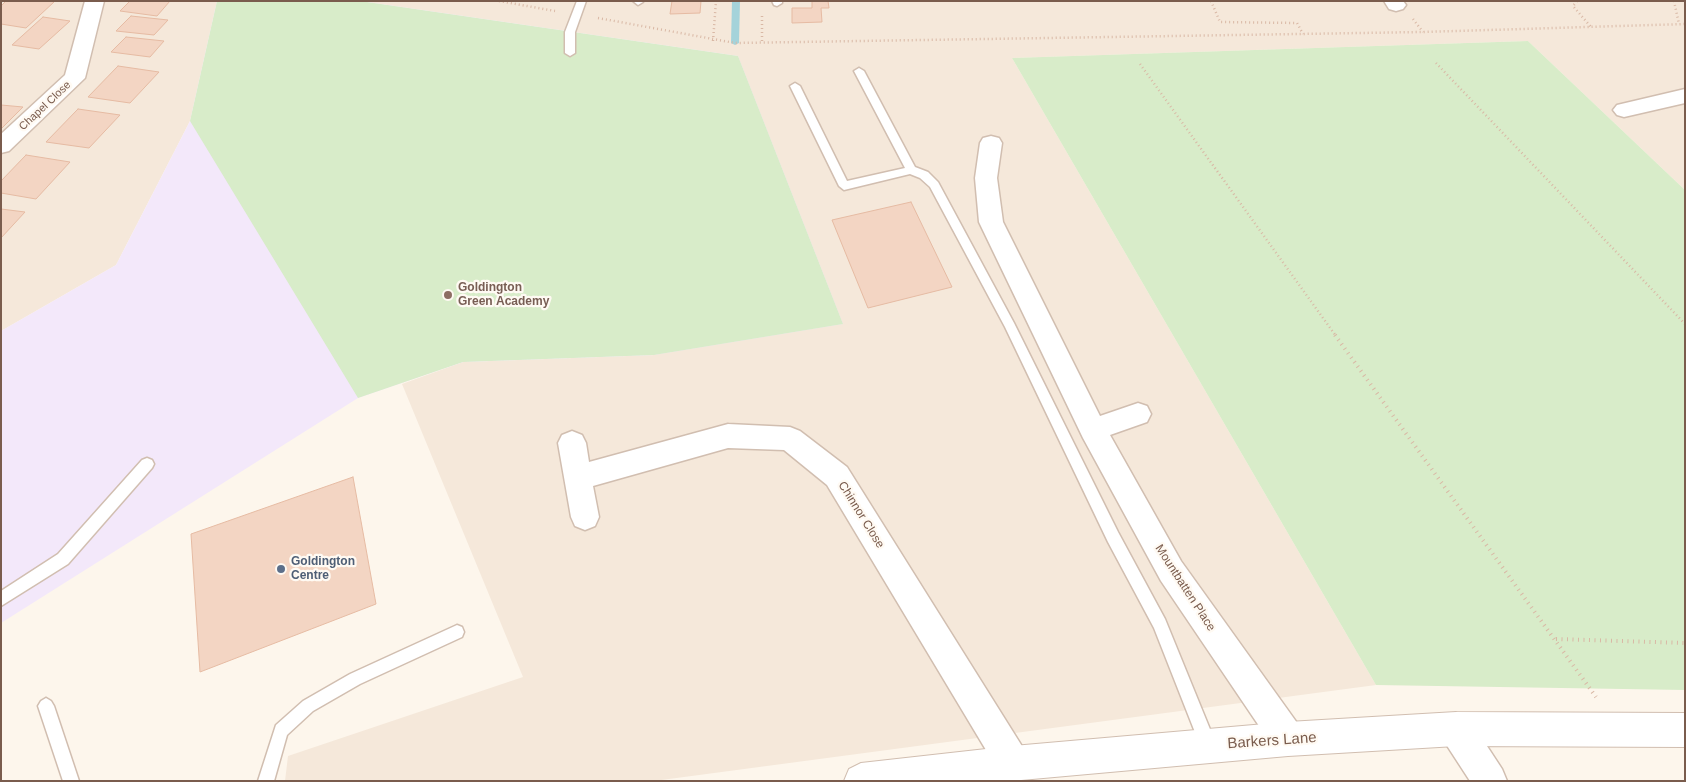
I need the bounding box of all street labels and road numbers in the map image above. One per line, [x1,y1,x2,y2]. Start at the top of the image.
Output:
street label: Chapel Close [16,79,74,133]
street label: Chinnor Close [835,479,887,551]
street label: Mountbatten Place [1152,542,1218,634]
street label: Barkers Lane [1227,729,1317,753]

